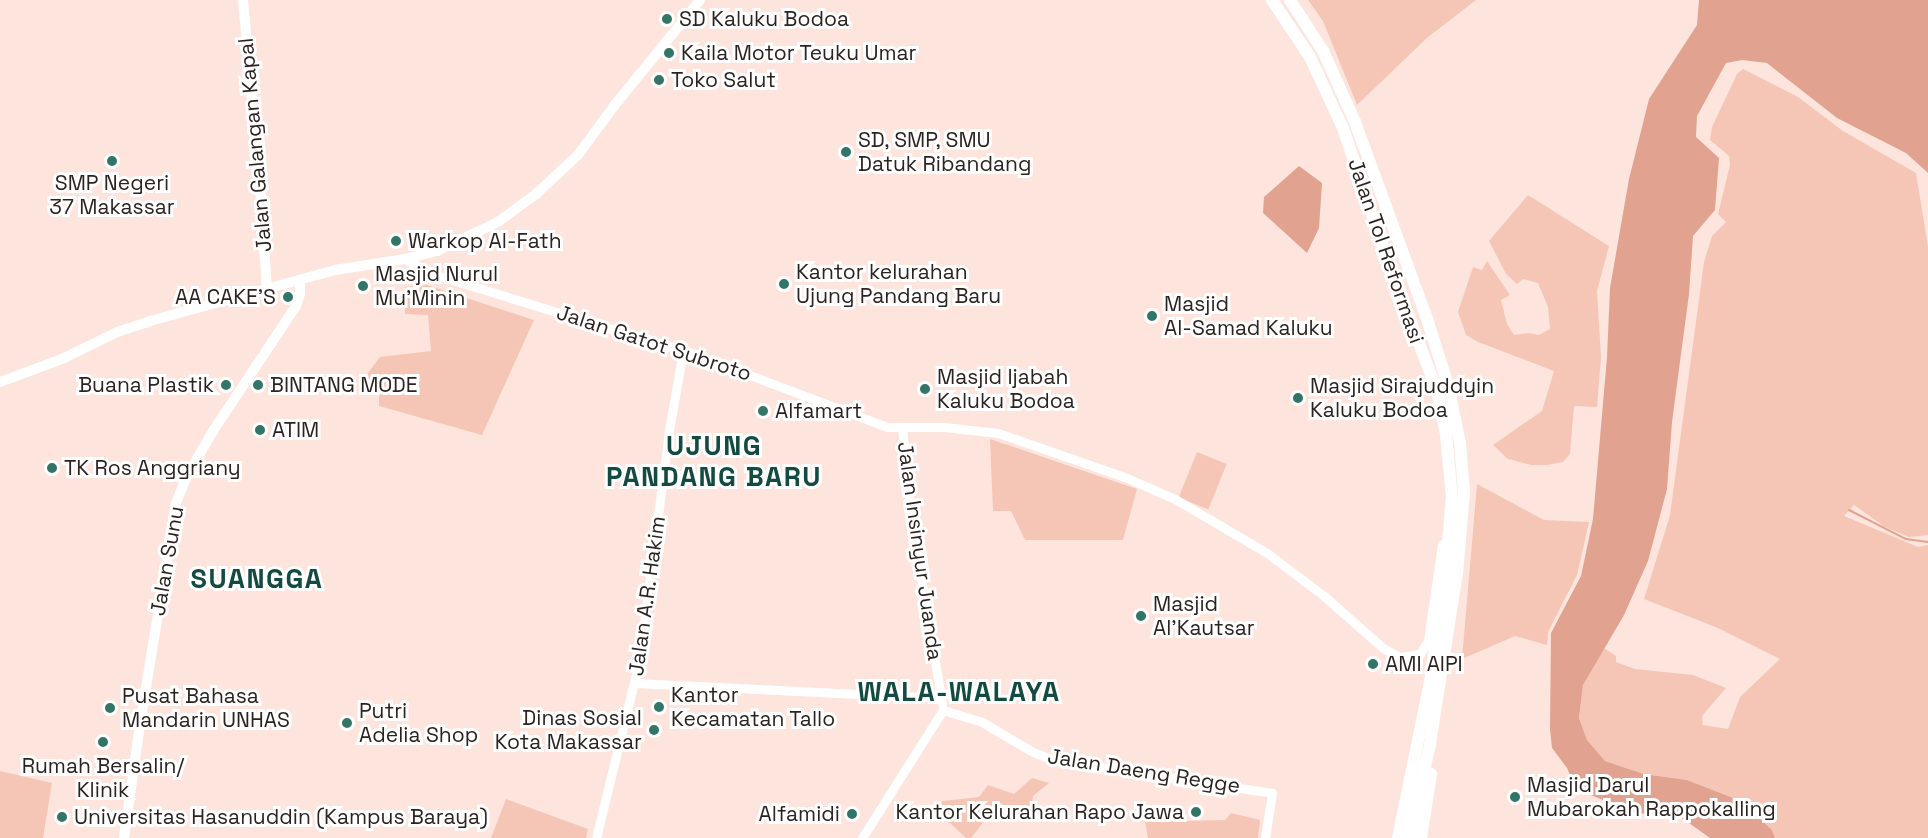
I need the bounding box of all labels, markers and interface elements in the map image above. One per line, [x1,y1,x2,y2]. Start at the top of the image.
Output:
place label: SD Kaluku Bodoa [679,6,849,32]
marker: SD Kaluku Bodoa [660,12,674,26]
street label: Jalan Galangan Kapal [233,37,277,253]
place label: Kaila Motor Teuku Umar [681,40,917,66]
marker: Kaila Motor Teuku Umar [662,46,676,60]
place label: Toko Salut [671,67,776,93]
marker: Toko Salut [652,73,666,87]
place label: SD, SMP, SMU Datuk Ribandang [858,127,1031,177]
marker: SD, SMP, SMU Datuk Ribandang [839,145,853,159]
marker: SMP Negeri 37 Makassar [105,154,119,168]
street label: Jalan Tol Reformasi [1342,155,1430,347]
place label: SMP Negeri 37 Makassar [49,170,175,220]
place label: Warkop Al-Fath [408,228,562,254]
marker: Warkop Al-Fath [389,234,403,248]
place label: Kantor kelurahan Ujung Pandang Baru [796,259,1001,309]
place label: Masjid Nurul Mu'Minin [375,261,498,311]
marker: Kantor kelurahan Ujung Pandang Baru [777,277,791,291]
marker: Masjid Nurul Mu'Minin [356,279,370,293]
place label: AA CAKE'S [175,284,276,310]
marker: AA CAKE'S [281,290,295,304]
place label: Masjid Al-Samad Kaluku [1164,291,1333,341]
street label: Jalan Gatot Subroto [553,300,755,386]
marker: Masjid Al-Samad Kaluku [1145,309,1159,323]
place label: Masjid Ijabah Kaluku Bodoa [937,364,1075,414]
place label: Buana Plastik [78,372,214,398]
place label: BINTANG MODE [270,372,418,398]
place label: Masjid Sirajuddyin Kaluku Bodoa [1310,373,1494,423]
marker: Buana Plastik [219,378,233,392]
marker: BINTANG MODE [251,378,265,392]
marker: Masjid Ijabah Kaluku Bodoa [918,382,932,396]
marker: Masjid Sirajuddyin Kaluku Bodoa [1291,391,1305,405]
place label: Alfamart [775,398,862,424]
marker: Alfamart [756,404,770,418]
place label: ATIM [272,417,319,443]
marker: ATIM [253,423,267,437]
district label: UJUNG PANDANG BARU [606,429,822,492]
street label: Jalan Insinyur Juanda [892,440,948,662]
place label: TK Ros Anggriany [64,455,241,481]
marker: TK Ros Anggriany [45,461,59,475]
street label: Jalan Sunu [145,504,189,618]
street label: Jalan A.R. Hakim [623,514,671,678]
district label: SUANGGA [191,563,323,595]
place label: Masjid Al'Kautsar [1153,591,1255,641]
marker: Masjid Al'Kautsar [1134,609,1148,623]
place label: AMI AIPI [1385,651,1463,677]
marker: AMI AIPI [1366,657,1380,671]
district label: WALA-WALAYA [857,676,1061,708]
place label: Kantor Kecamatan Tallo [671,682,836,732]
place label: Pusat Bahasa Mandarin UNHAS [122,683,290,733]
place label: Putri Adelia Shop [359,698,478,748]
marker: Kantor Kecamatan Tallo [652,700,666,714]
marker: Pusat Bahasa Mandarin UNHAS [103,701,117,715]
place label: Dinas Sosial Kota Makassar [495,705,642,755]
marker: Putri Adelia Shop [340,716,354,730]
marker: Dinas Sosial Kota Makassar [647,723,661,737]
marker: Rumah Bersalin/ Klinik [94,733,112,751]
street label: Jalan Daeng Regge [1046,743,1242,799]
place label: Rumah Bersalin/ Klinik [22,753,184,803]
place label: Masjid Darul Mubarokah Rappokalling [1527,772,1776,822]
marker: Masjid Darul Mubarokah Rappokalling [1508,790,1522,804]
place label: Kantor Kelurahan Rapo Jawa [896,799,1184,825]
place label: Alfamidi [759,801,840,827]
place label: Universitas Hasanuddin (Kampus Baraya) [74,804,488,830]
marker: Kantor Kelurahan Rapo Jawa [1189,805,1203,819]
marker: Alfamidi [845,807,859,821]
marker: Universitas Hasanuddin (Kampus Baraya) [55,810,69,824]

